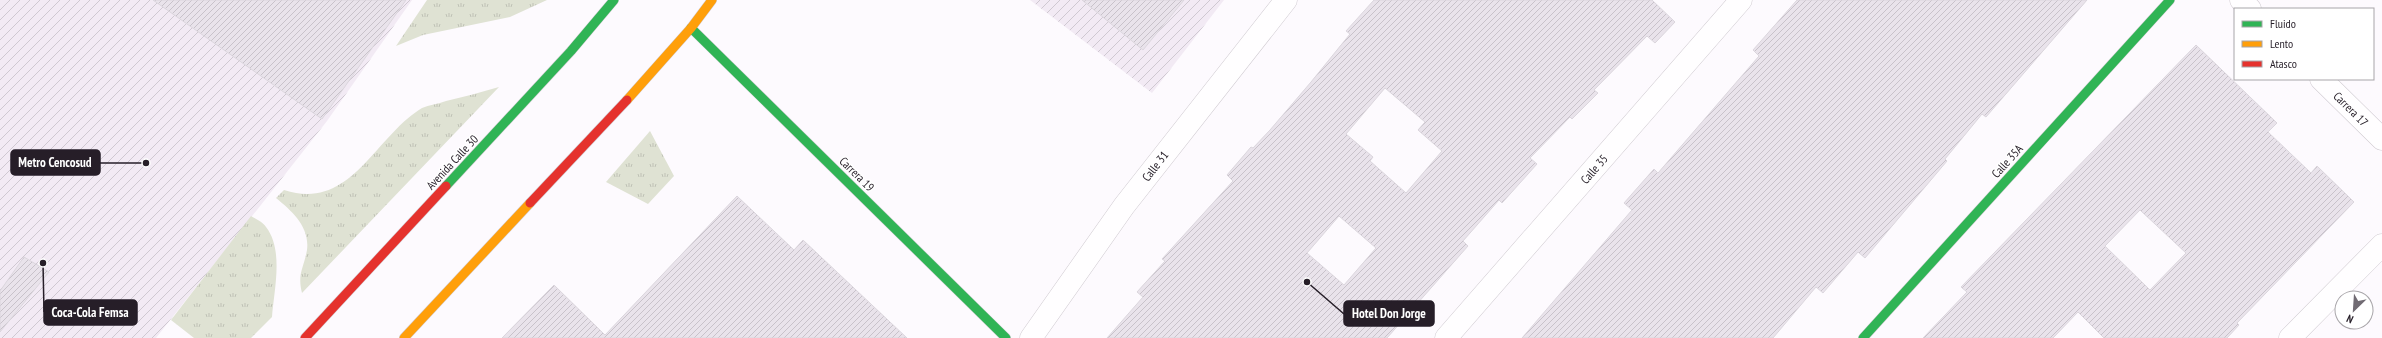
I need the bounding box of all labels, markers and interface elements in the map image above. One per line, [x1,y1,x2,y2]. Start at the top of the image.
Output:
legend [2234,8,2374,80]
text: Fluido [2270,16,2296,31]
text: Lento [2270,36,2293,51]
text: Atasco [2270,56,2297,71]
street label: Carrera 17 [2330,88,2372,130]
street label: Avenida Calle 30 [423,132,481,192]
street label: Calle 35A [1988,141,2026,181]
street label: Calle 31 [1139,148,1171,184]
callout: Metro Cencosud [11,150,100,175]
street label: Calle 35 [1577,151,1611,187]
street label: Carrera 19 [836,153,878,195]
text: Metro Cencosud [18,154,92,171]
north arrow [2334,290,2374,330]
callout: Coca-Cola Femsa [44,300,137,325]
callout: Hotel Don Jorge [1344,301,1434,326]
text: Coca-Cola Femsa [51,304,129,321]
text: Hotel Don Jorge [1352,305,1426,322]
text: N [2344,311,2355,327]

